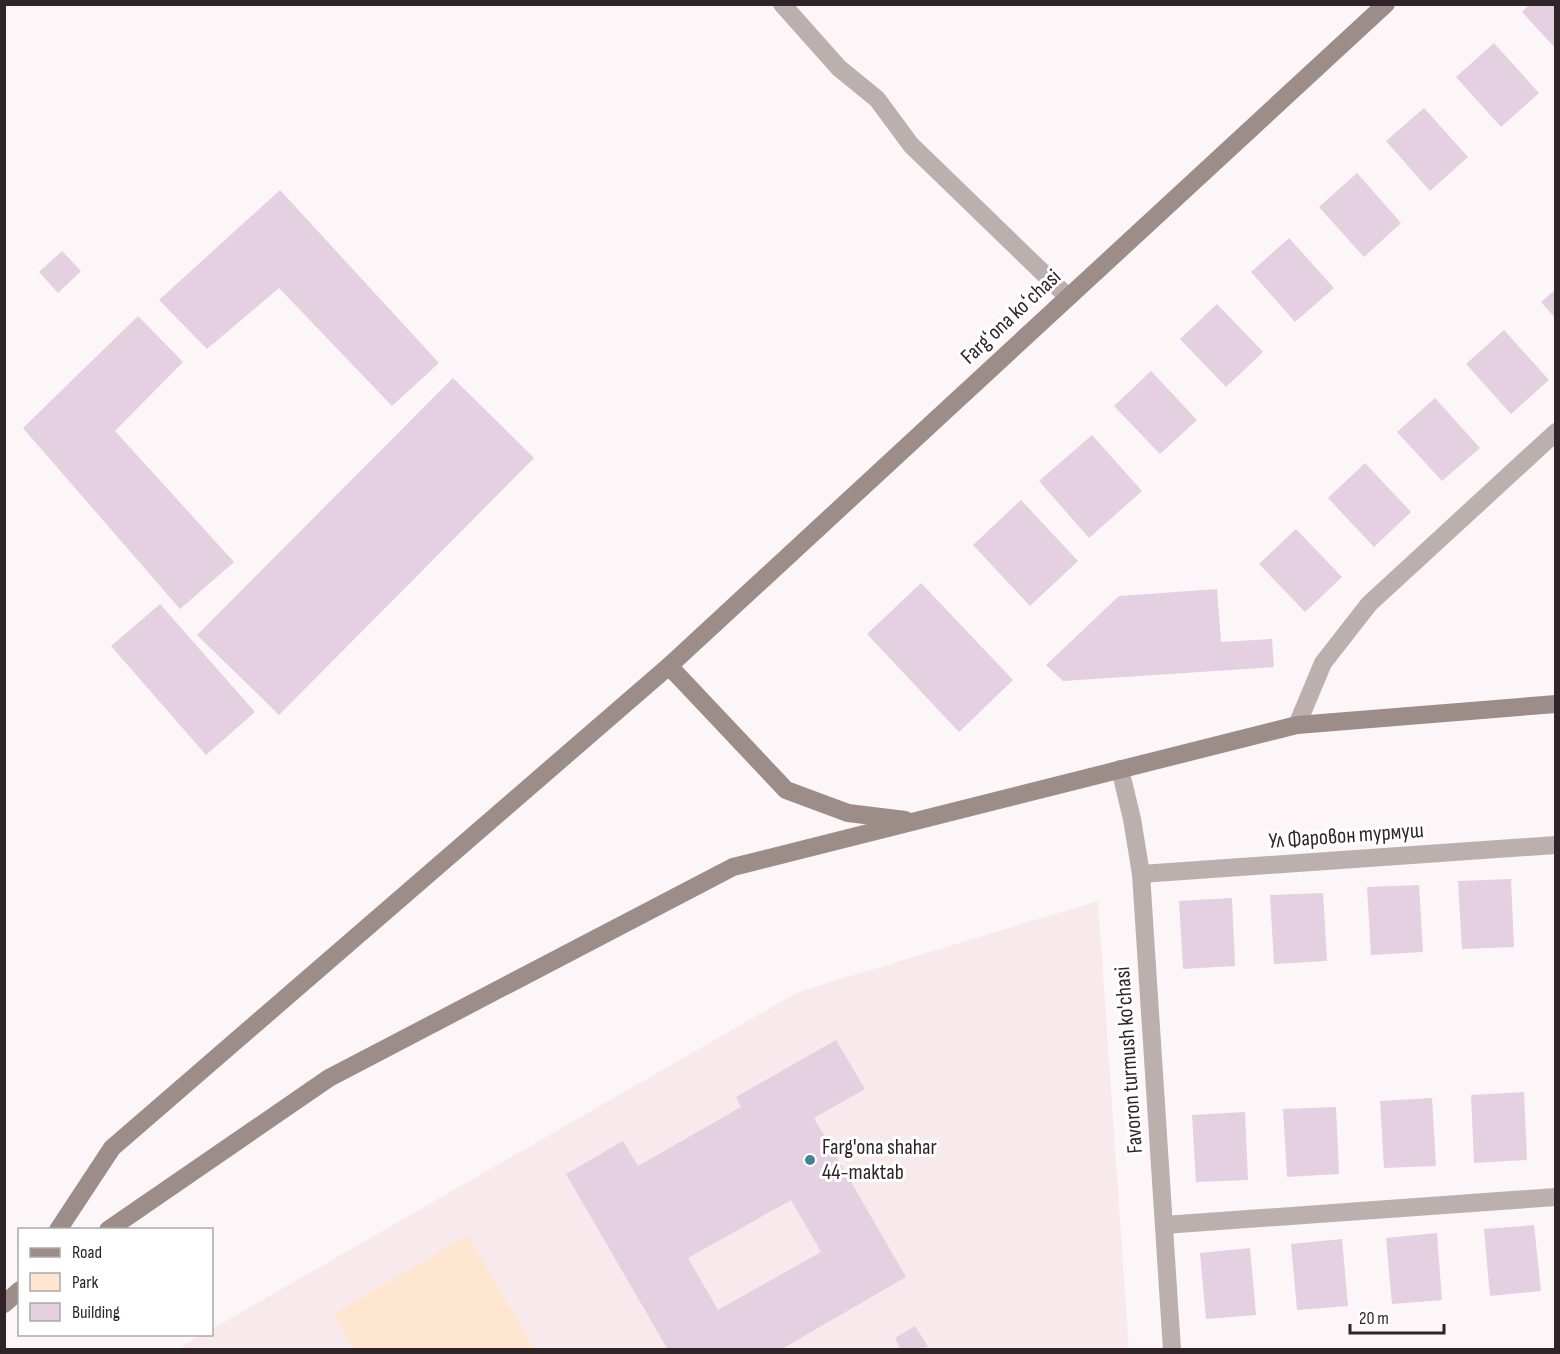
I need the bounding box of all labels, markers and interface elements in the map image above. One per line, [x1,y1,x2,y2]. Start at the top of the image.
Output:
street label: Fargʻona koʻchasi [955,264,1067,370]
street label: Ул Фаровон турмуш [1267,817,1425,855]
street label: Favoron turmush ko'chasi [1109,966,1149,1154]
place label: Farg'ona shahar 44-maktab [822,1134,937,1186]
marker: Farg'ona shahar 44-maktab [803,1153,817,1167]
legend [18,1228,213,1336]
text: Road [72,1242,102,1263]
text: Park [72,1272,98,1293]
scale bar [1350,1297,1444,1335]
text: Building [72,1302,120,1323]
text: 20 m [1359,1308,1389,1329]

